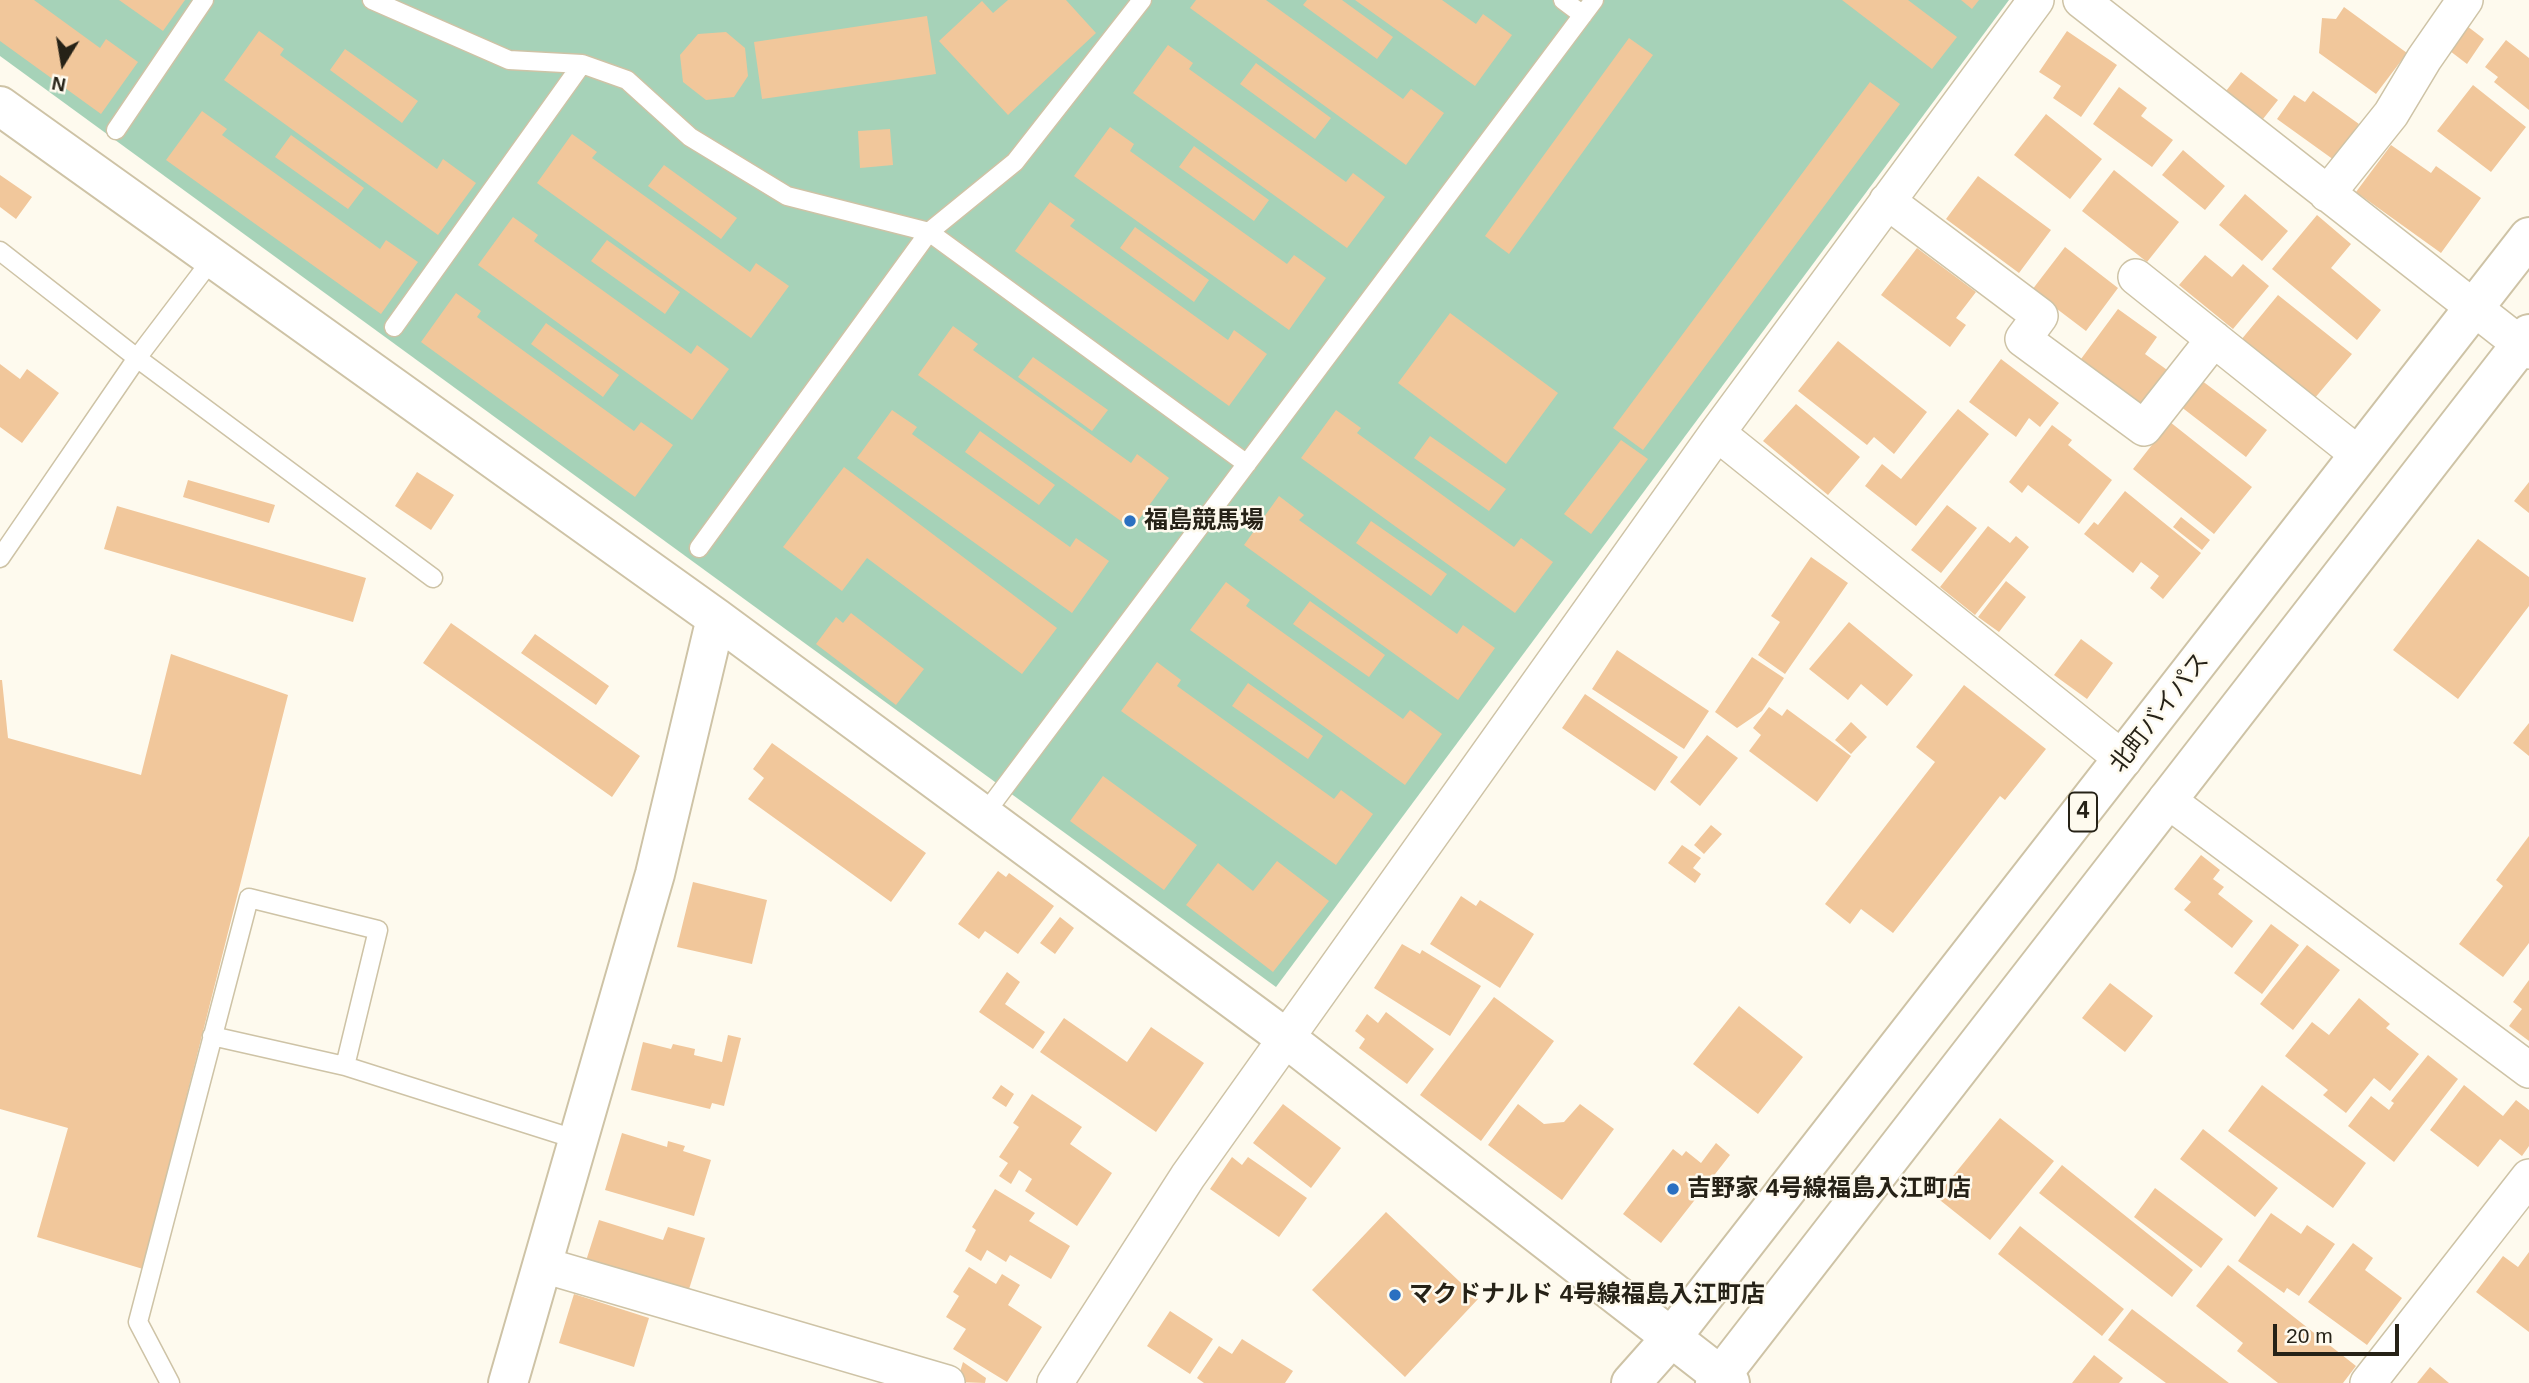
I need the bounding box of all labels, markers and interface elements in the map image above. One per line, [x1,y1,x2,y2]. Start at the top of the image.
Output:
north arrow [28,28,98,98]
text: N [50,72,68,96]
place label: 福島競馬場 [1144,507,1264,535]
marker: 福島競馬場 [1122,513,1138,529]
street label: 北町バイパス [2104,647,2216,779]
road number: 4 [2069,792,2097,832]
place label: 吉野家 4号線福島入江町店 [1687,1175,1971,1203]
marker: 吉野家 4号線福島入江町店 [1665,1181,1681,1197]
place label: マクドナルド 4号線福島入江町店 [1409,1281,1765,1309]
marker: マクドナルド 4号線福島入江町店 [1387,1287,1403,1303]
scale bar [2277,1310,2403,1354]
text: 20 m [2286,1324,2333,1347]

